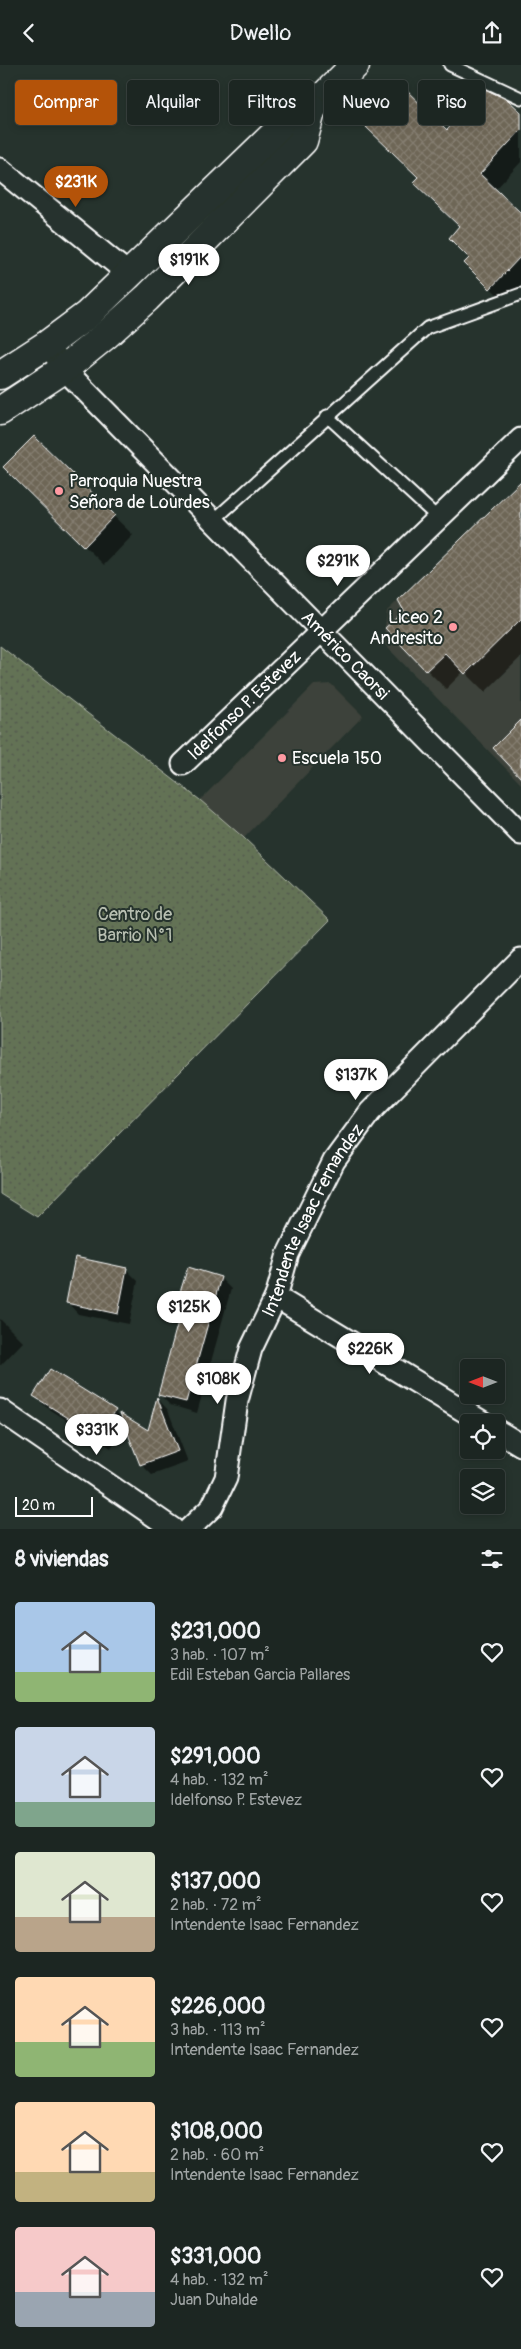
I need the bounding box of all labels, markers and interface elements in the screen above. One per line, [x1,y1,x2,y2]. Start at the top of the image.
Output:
icon: back [15,19,43,47]
text: Dwello [230,19,291,47]
icon: share [478,19,506,47]
chip: Comprar [15,80,117,125]
chip: Alquilar [127,80,219,125]
chip: Filtros [229,80,314,125]
chip: Nuevo [324,80,408,125]
chip: Piso [418,80,485,125]
pin: $231K [41,165,111,208]
text: $231K [55,172,97,192]
pin: $191K [154,243,224,286]
text: $191K [169,250,209,270]
place label: Parroquia Nuestra Señora de Lourdes [69,470,210,514]
marker: Parroquia Nuestra Señora de Lourdes [53,485,65,497]
pin: $291K [303,545,373,587]
text: $291K [317,551,359,571]
street label: Américo Caorsi [296,606,394,705]
place label: Liceo 2 Andresito [369,606,443,650]
marker: Liceo 2 Andresito [447,621,459,633]
street label: Idelfonso P. Estevez [183,646,306,765]
place label: Escuela 150 [292,747,382,770]
marker: Escuela 150 [276,752,288,764]
park label: Centro de Barrio N°1 [97,903,173,947]
pin: $137K [321,1059,391,1101]
text: $137K [335,1065,377,1085]
street label: Intendente Isaac Fernandez [257,1119,369,1321]
pin: $125K [154,1291,224,1333]
text: $125K [168,1297,210,1317]
pin: $226K [335,1333,405,1375]
text: $226K [347,1339,393,1359]
north arrow [460,1359,505,1404]
map controls [460,1359,505,1514]
pin: $108K [183,1363,253,1405]
text: $108K [196,1369,240,1389]
pin: $331K [62,1413,132,1456]
button: locate [460,1414,505,1459]
text: $331K [76,1420,118,1440]
button: layers [460,1469,505,1514]
scale bar [15,1494,92,1517]
text: 20 m [22,1497,55,1514]
icon: filters [478,1545,506,1573]
text: 8 viviendas [15,1546,108,1573]
text: $231,000 [170,1618,261,1645]
icon: home [55,1622,115,1682]
icon: heart [478,1638,506,1666]
text: 3 hab. · 107 m² [170,1645,270,1665]
text: Edil Esteban Garcia Pallares [170,1665,350,1685]
text: $291,000 [170,1743,261,1770]
icon: home [55,1747,115,1807]
icon: heart [478,1763,506,1791]
text: 4 hab. · 132 m² [170,1770,268,1790]
text: Idelfonso P. Estevez [170,1790,302,1810]
text: $137,000 [170,1868,261,1895]
icon: home [55,1872,115,1932]
icon: heart [478,1888,506,1916]
text: 2 hab. · 72 m² [170,1895,261,1915]
text: Intendente Isaac Fernandez [170,1915,359,1935]
text: $226,000 [170,1993,265,2020]
icon: home [55,1997,115,2057]
icon: heart [478,2013,506,2041]
text: 3 hab. · 113 m² [170,2020,265,2040]
text: Intendente Isaac Fernandez [170,2040,359,2060]
text: $108,000 [170,2118,263,2145]
icon: home [55,2122,115,2182]
icon: heart [478,2138,506,2166]
text: 2 hab. · 60 m² [170,2145,264,2165]
text: Intendente Isaac Fernandez [170,2165,359,2185]
text: $331,000 [170,2243,261,2270]
icon: home [55,2247,115,2307]
icon: heart [478,2263,506,2291]
text: 4 hab. · 132 m² [170,2270,268,2290]
text: Juan Duhalde [170,2290,258,2310]

